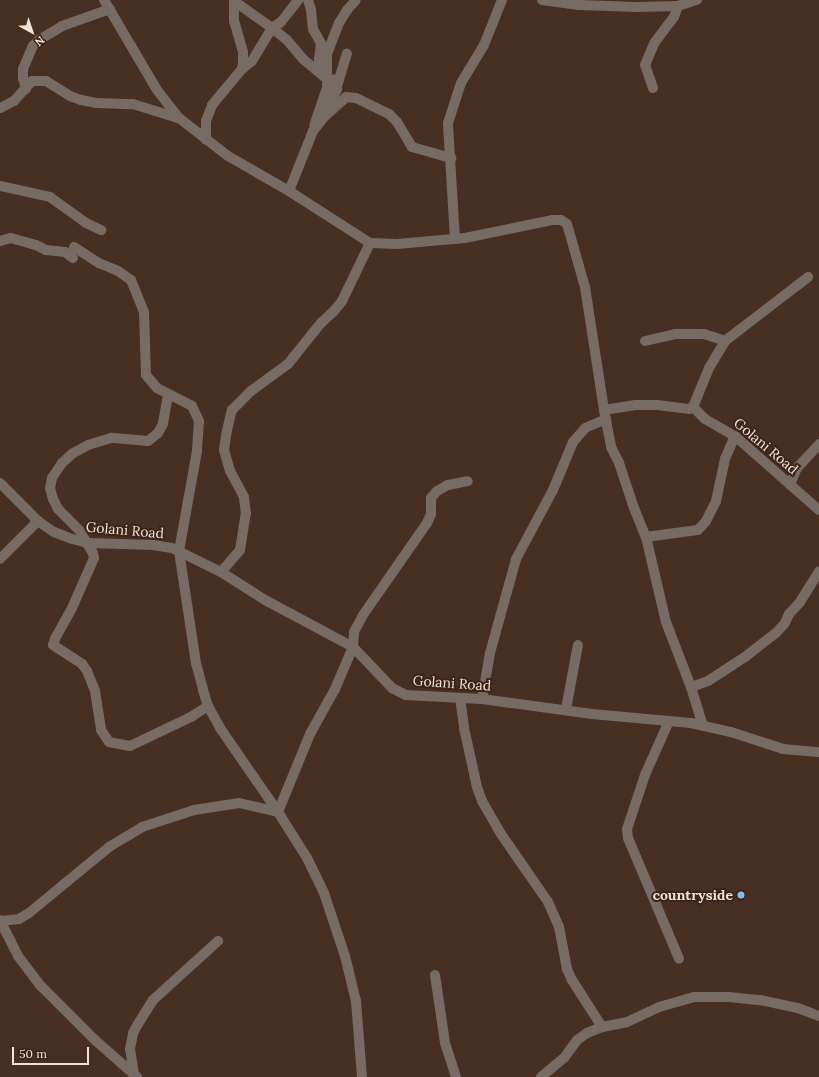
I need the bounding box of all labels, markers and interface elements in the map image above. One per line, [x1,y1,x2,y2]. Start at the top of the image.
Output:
north arrow [12,12,52,52]
text: N [32,33,47,49]
street label: Golani Road [731,414,801,478]
street label: Golani Road [85,518,165,542]
street label: Golani Road [412,672,492,694]
place label: countryside [653,887,733,903]
marker: countryside [736,890,746,900]
scale bar [14,1039,91,1065]
text: 50 m [19,1046,47,1061]

